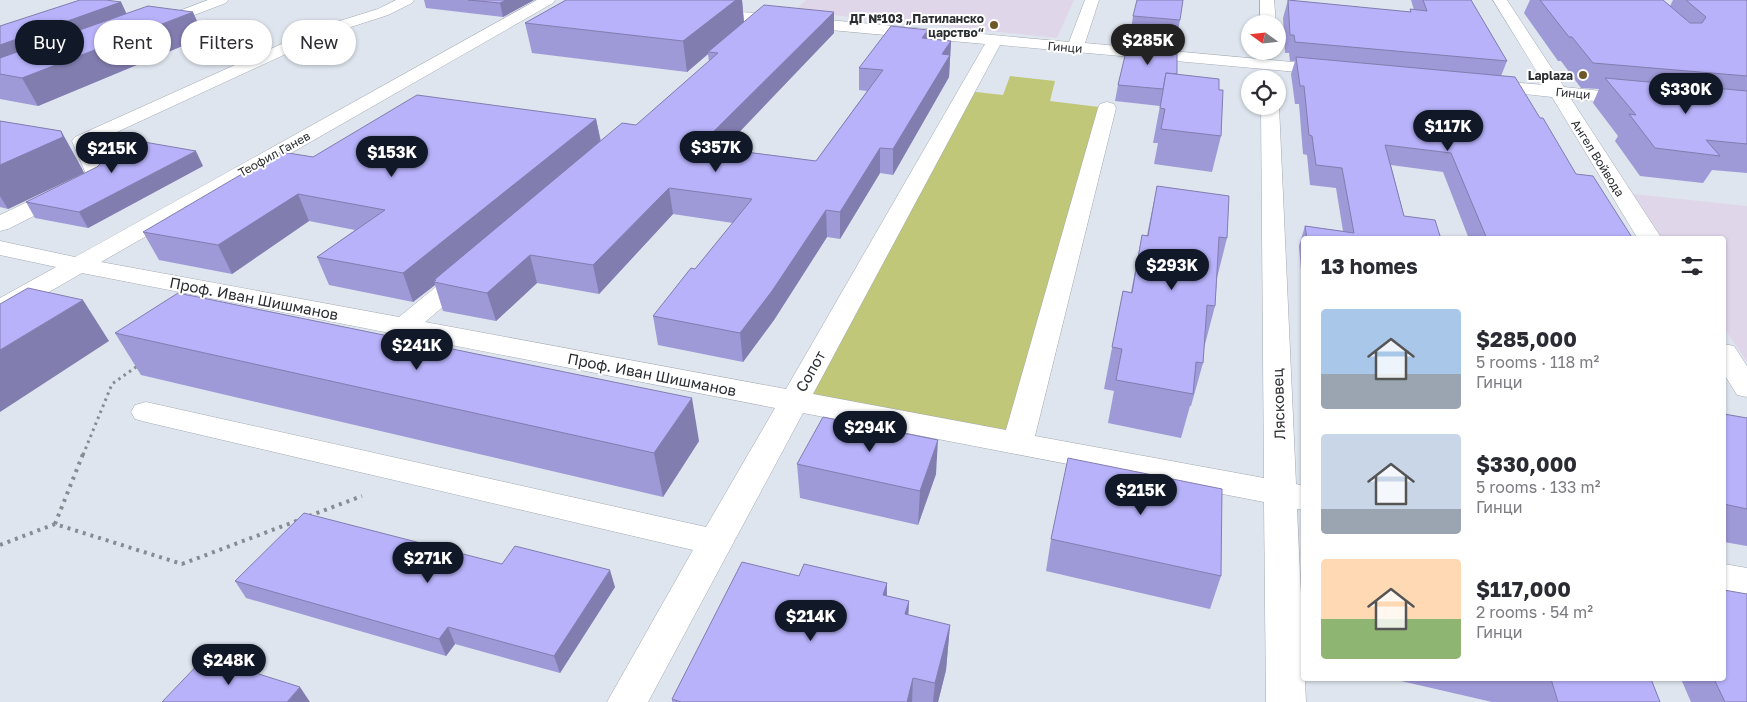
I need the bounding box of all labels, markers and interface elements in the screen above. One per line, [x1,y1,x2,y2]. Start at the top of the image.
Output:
place label: ДГ №103 „Патиланско царство“ [850,11,984,40]
north arrow [1241,15,1286,60]
map controls [1241,15,1286,115]
marker: ДГ №103 „Патиланско царство“ [988,19,1000,31]
chip: Buy [15,20,84,65]
chip: Rent [94,20,171,65]
chip: Filters [181,20,272,65]
chip: New [282,20,356,65]
pin: $285K [1113,23,1183,66]
text: $285K [1122,30,1174,50]
street label: Гинци [1047,38,1083,56]
place label: Laplaza [1528,68,1573,83]
marker: Laplaza [1577,69,1589,81]
button: locate [1241,70,1286,115]
pin: $330K [1651,72,1721,115]
text: $330K [1660,79,1712,99]
street label: Гинци [1555,84,1591,102]
pin: $117K [1413,110,1483,152]
text: $117K [1424,116,1472,136]
street label: Ангел Войвода [1568,117,1628,199]
street label: Теофил Ганев [235,128,313,180]
pin: $357K [681,130,751,173]
pin: $215K [77,132,147,174]
pin: $153K [357,136,427,178]
text: $357K [691,137,741,157]
text: $215K [87,138,137,158]
text: $153K [367,142,417,162]
pin: $293K [1137,248,1207,291]
icon: filters [1678,252,1706,280]
text: 13 homes [1321,253,1418,279]
text: $293K [1146,255,1198,275]
street label: Проф. Иван Шишманов [168,273,340,323]
text: $285,000 [1476,326,1577,352]
pin: $241K [382,328,452,371]
icon: home [1361,329,1421,389]
text: $241K [392,335,442,355]
street label: Сопот [791,347,829,395]
street label: Проф. Иван Шишманов [566,349,738,399]
text: 5 rooms · 118 m² [1476,352,1599,372]
street label: Лясковец [1268,368,1288,440]
text: Гинци [1476,372,1522,392]
pin: $294K [835,410,905,453]
text: $294K [844,417,896,437]
text: $330,000 [1476,451,1577,477]
icon: home [1361,454,1421,514]
pin: $215K [1106,474,1176,516]
text: 5 rooms · 133 m² [1476,477,1600,497]
text: $215K [1116,480,1166,500]
text: Гинци [1476,497,1522,517]
pin: $271K [393,542,463,584]
text: $271K [403,548,453,568]
text: $117,000 [1476,576,1571,602]
icon: home [1361,579,1421,639]
pin: $214K [776,600,846,642]
text: 2 rooms · 54 m² [1476,602,1593,622]
text: $214K [786,606,836,626]
text: Гинци [1476,622,1522,642]
pin: $248K [194,644,264,686]
text: $248K [203,650,255,670]

